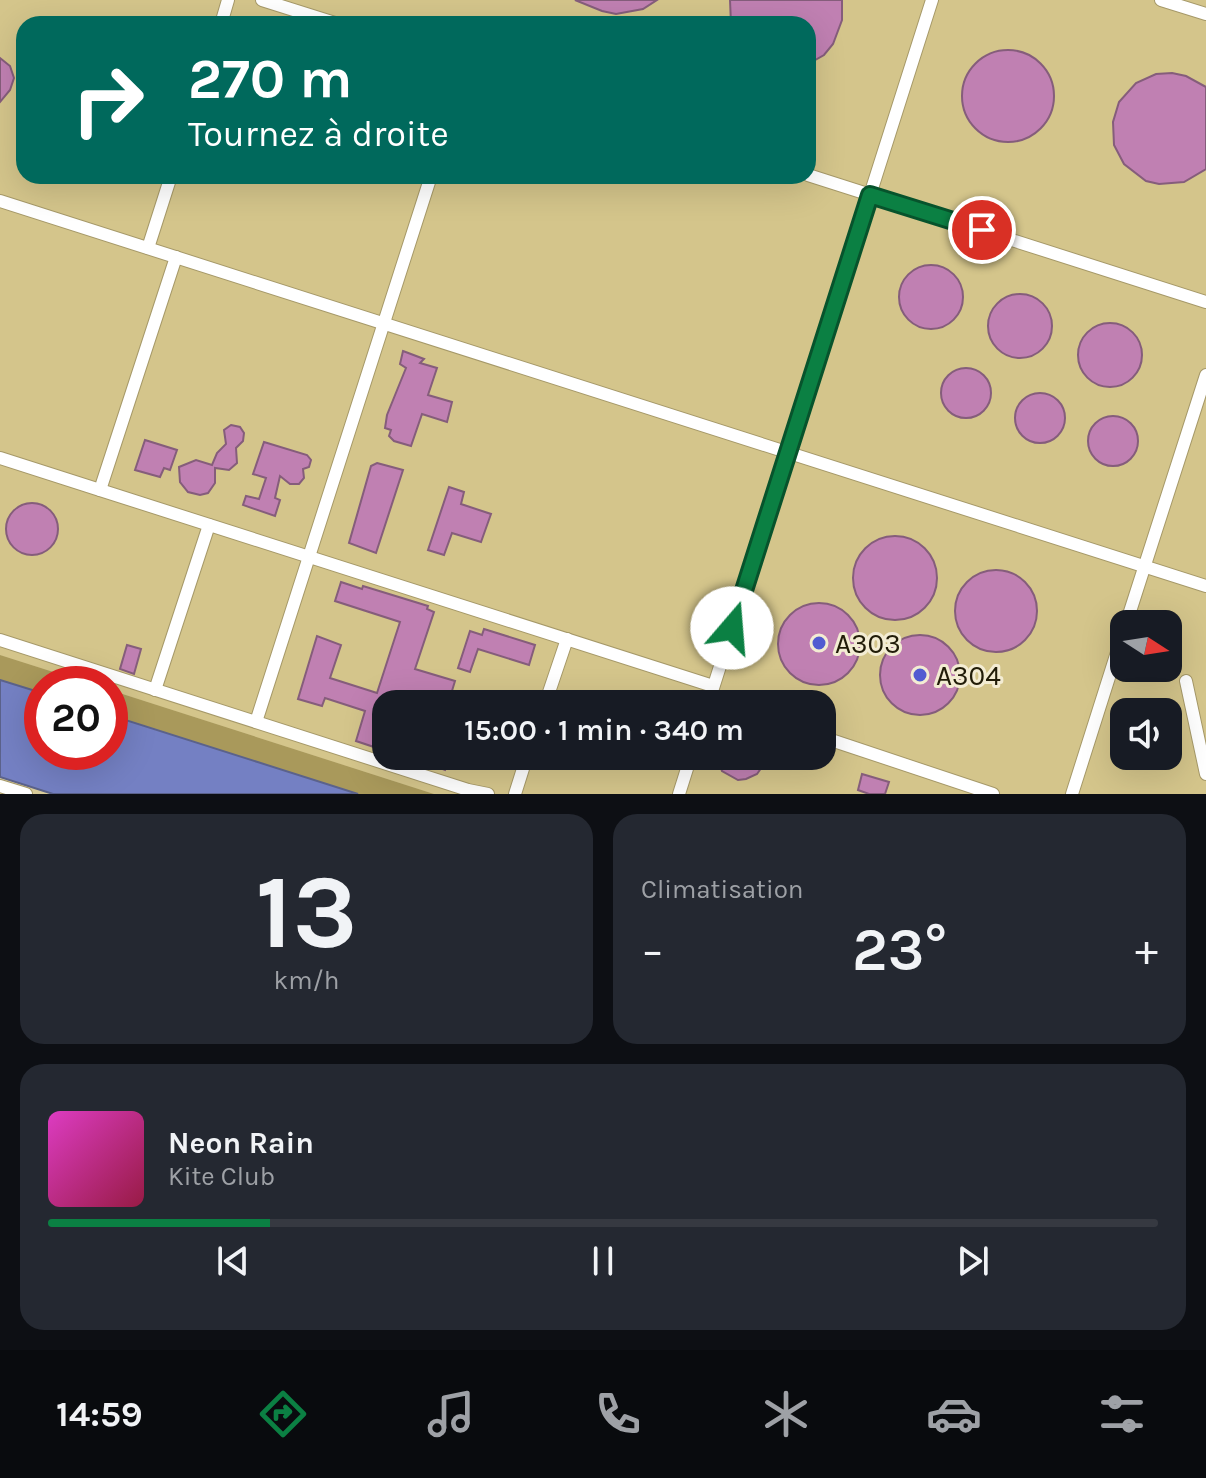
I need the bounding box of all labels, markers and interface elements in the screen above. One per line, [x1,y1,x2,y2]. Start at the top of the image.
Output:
text: 270 m [188,46,352,111]
icon: right [56,48,160,152]
text: Tournez à droite [188,113,449,155]
pin [948,196,1016,264]
icon: arrive [960,208,1004,252]
position arrow [690,586,774,670]
north arrow [1110,610,1182,682]
map controls [1110,610,1182,770]
place label: A303 [835,627,901,660]
marker: A303 [810,634,828,652]
place label: A304 [936,659,1001,692]
speed limit sign: 20 [24,666,128,770]
marker: A304 [911,666,929,684]
button: sound [1110,698,1182,770]
text: 15:00 · 1 min · 340 m [464,712,744,748]
text: 13 [256,852,357,973]
text: Climatisation [641,874,804,905]
text: 23° [852,915,947,985]
text: − [641,925,664,976]
text: + [1135,925,1158,976]
text: km/h [274,965,339,996]
text: Neon Rain [168,1125,314,1161]
text: Kite Club [168,1161,275,1192]
icon: previous [211,1239,255,1283]
icon: pause [581,1239,625,1283]
icon: next [951,1239,995,1283]
icon: directions [255,1386,311,1442]
icon: music [423,1386,479,1442]
icon: phone [590,1386,646,1442]
icon: climate [758,1386,814,1442]
icon: car [926,1386,982,1442]
icon: filters [1094,1386,1150,1442]
text: 14:59 [56,1393,143,1435]

